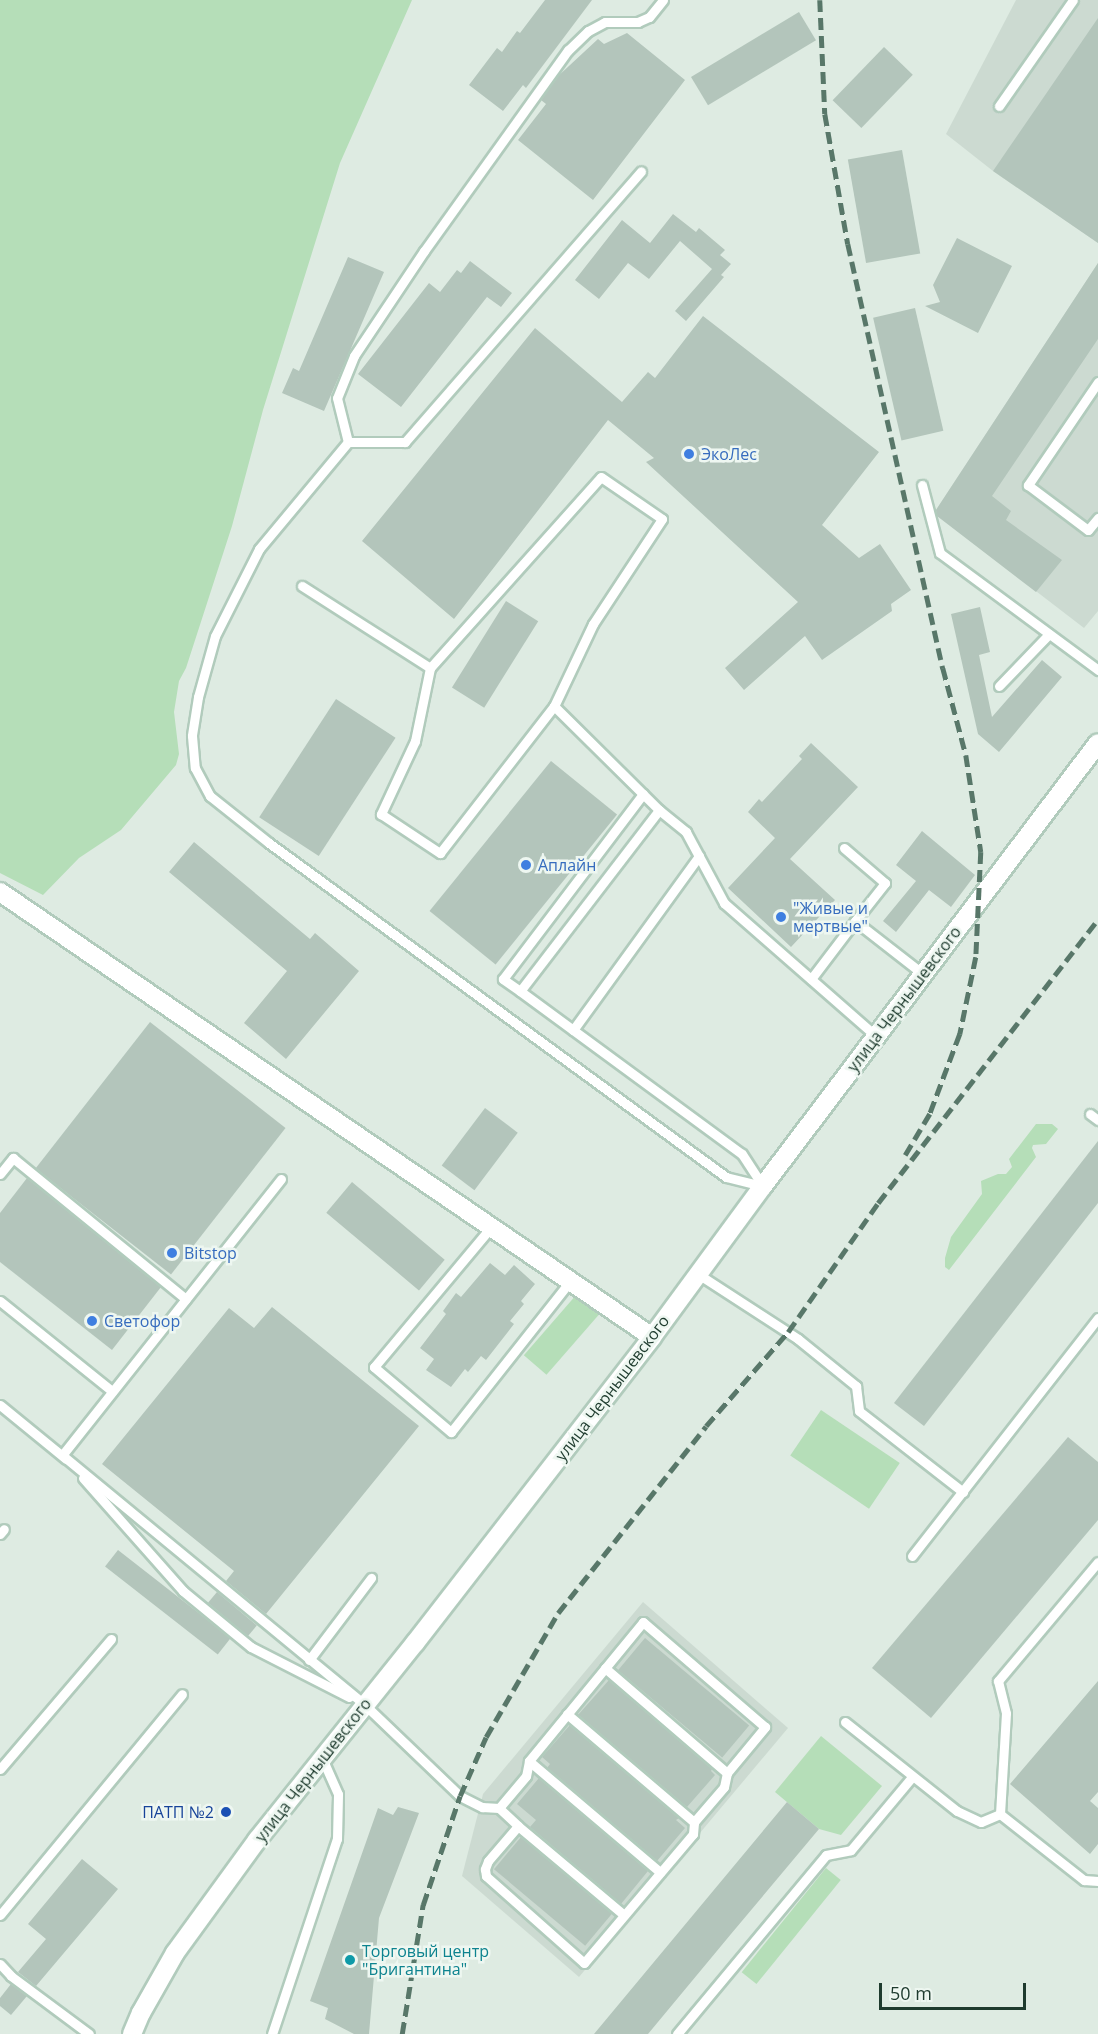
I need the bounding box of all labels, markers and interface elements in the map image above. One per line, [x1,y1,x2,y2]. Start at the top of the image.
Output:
place label: ЭкоЛес [701,444,757,464]
marker: ЭкоЛес [682,447,696,461]
place label: Аплайн [538,855,596,875]
marker: Аплайн [519,858,533,872]
place label: "Живые и мертвые" [793,898,868,936]
marker: "Живые и мертвые" [774,910,788,924]
street label: улица Чернышевского [843,922,965,1076]
place label: Bitstop [184,1243,237,1263]
marker: Bitstop [165,1246,179,1260]
place label: Светофор [104,1311,180,1331]
street label: улица Чернышевского [551,1311,673,1465]
marker: Светофор [85,1314,99,1328]
street label: улица Чернышевского [251,1694,375,1846]
place label: ПАТП №2 [142,1802,214,1822]
marker: ПАТП №2 [219,1805,233,1819]
place label: Торговый центр "Бригантина" [362,1941,489,1979]
marker: Торговый центр "Бригантина" [343,1953,357,1967]
scale bar [882,1971,1029,2009]
text: 50 m [890,1981,932,2005]

